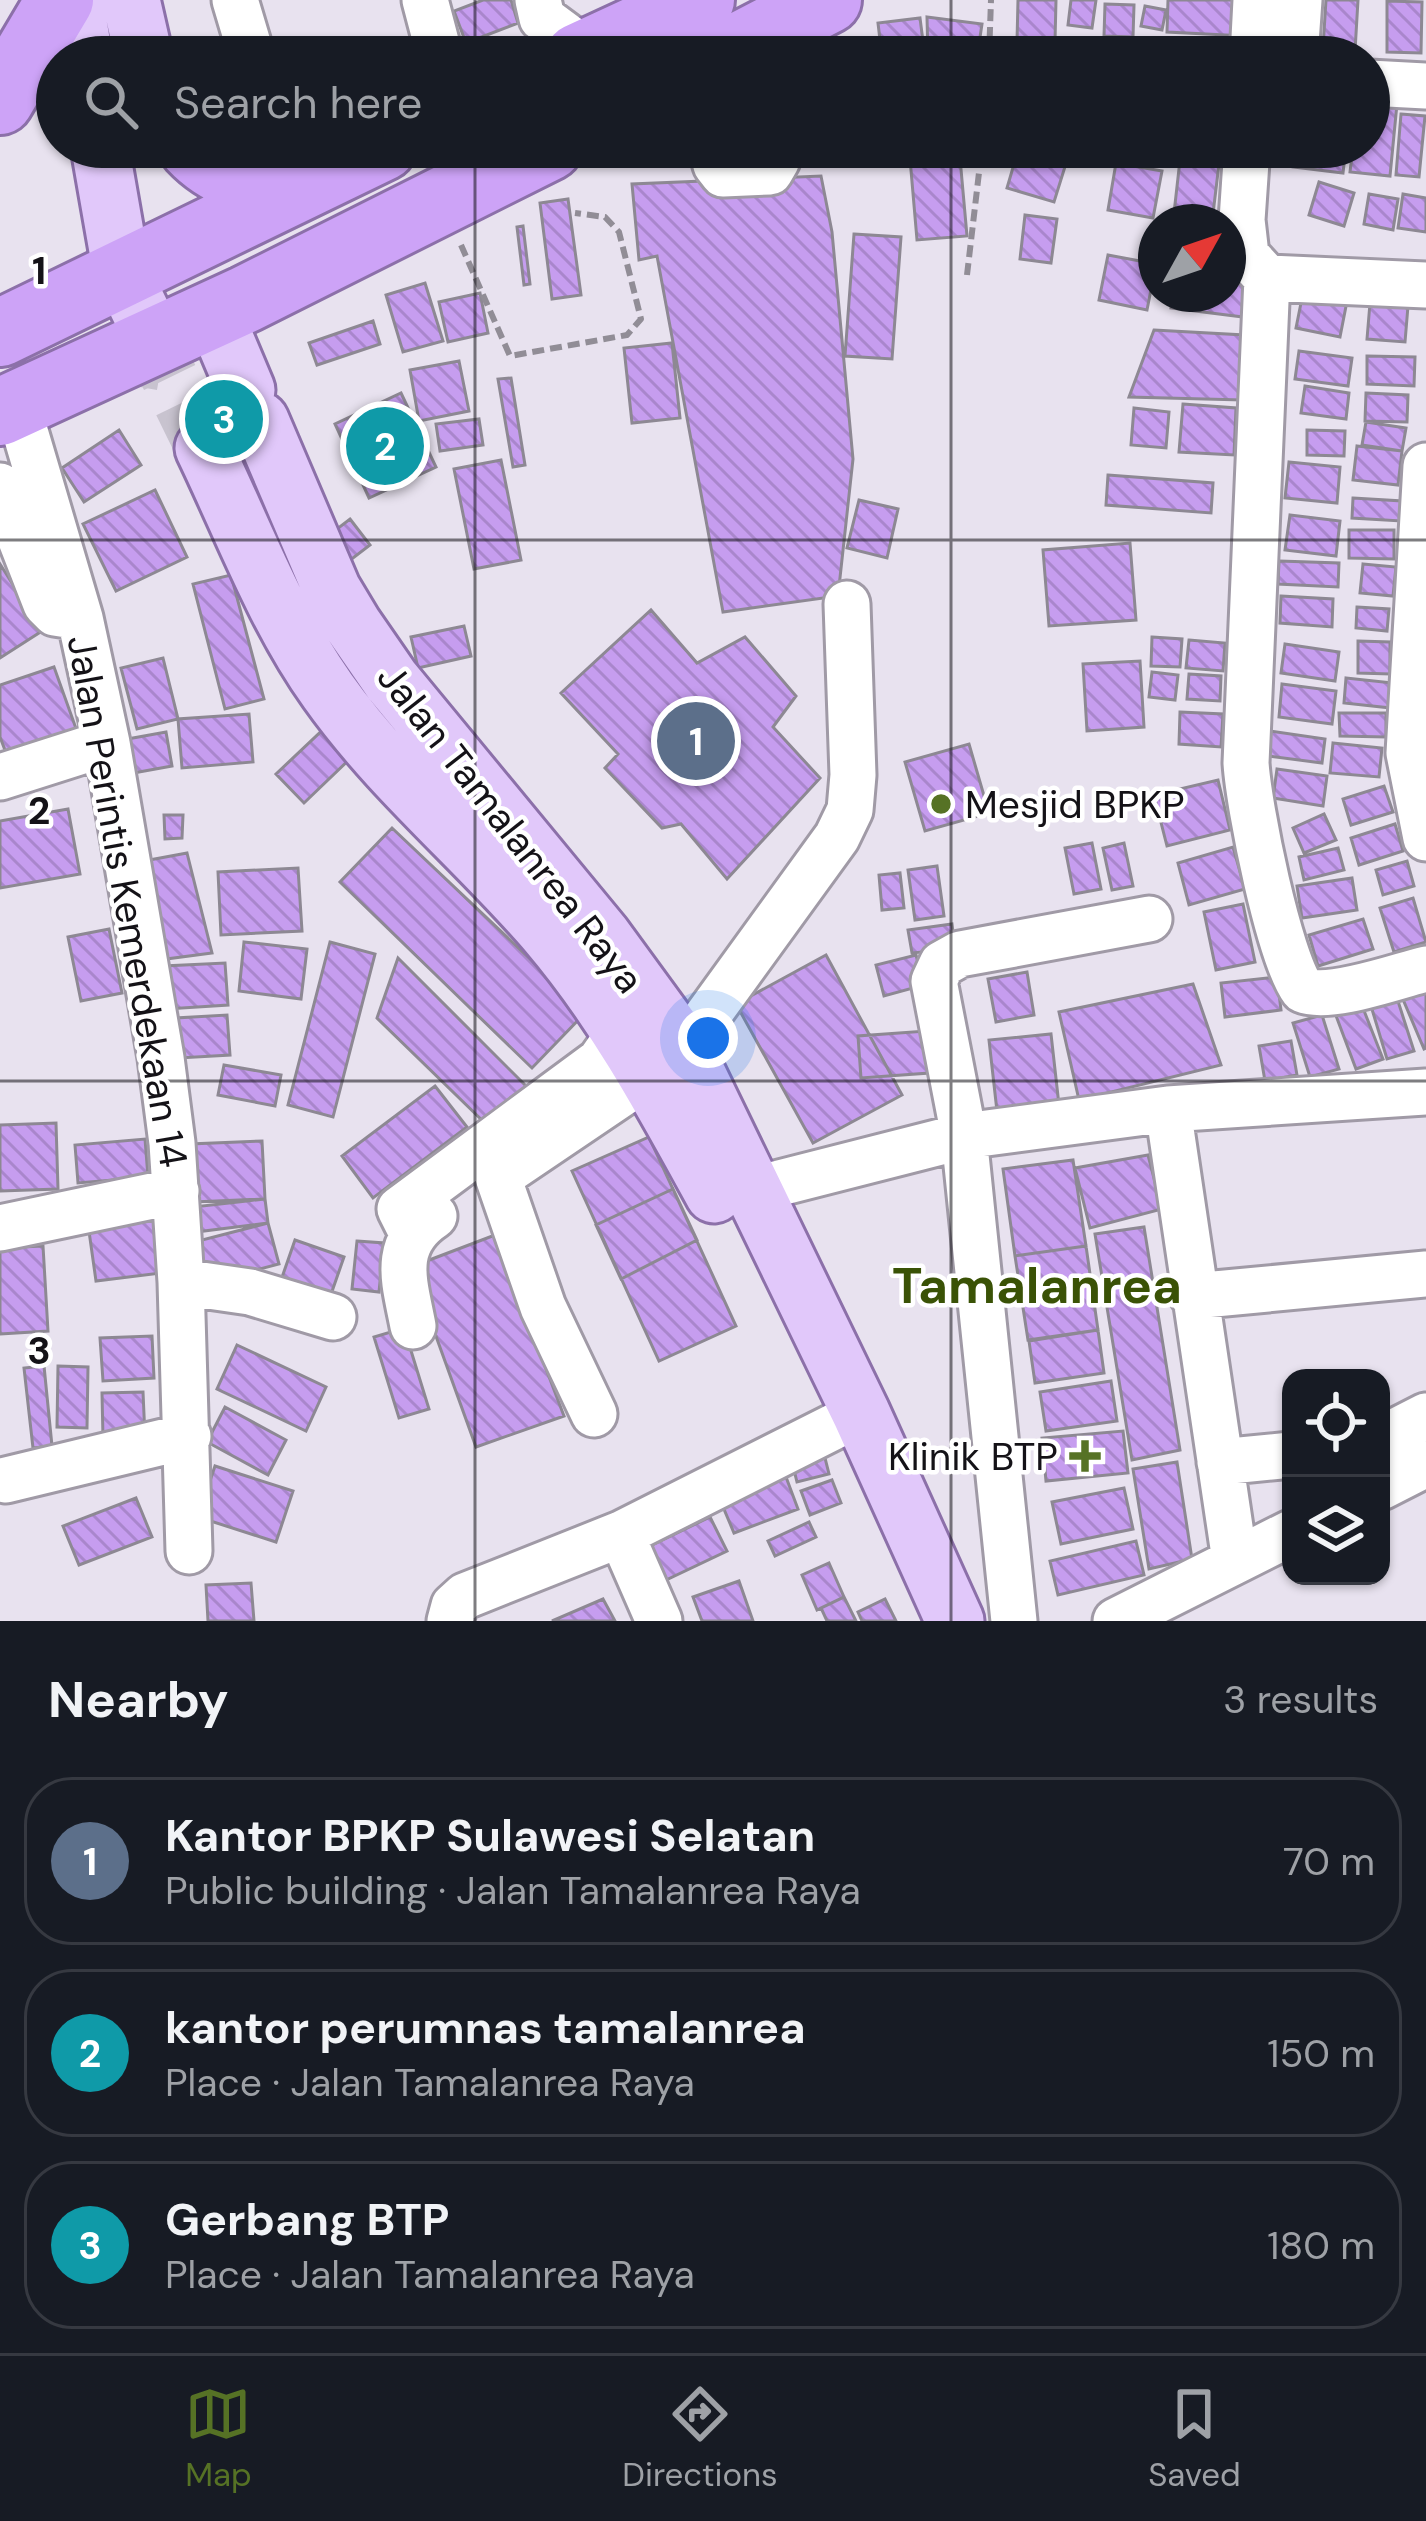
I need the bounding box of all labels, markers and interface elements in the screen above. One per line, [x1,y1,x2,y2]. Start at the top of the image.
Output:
search box [36,36,1390,168]
icon: search [78,69,144,135]
text: Search here [174,73,422,132]
north arrow [1138,204,1246,312]
text: 1 [32,245,46,296]
pin: 3 [185,374,263,464]
pin: 2 [346,401,424,491]
street label: Jalan Perintis Kemerdekaan 14 [56,631,199,1171]
street label: Jalan Tamalanrea Raya [366,653,655,1003]
pin: 1 [657,696,735,786]
place label: Mesjid BPKP [965,779,1185,830]
text: 2 [28,785,50,836]
marker: Mesjid BPKP [928,791,954,817]
your location [678,1008,738,1068]
district label: Tamalanrea [892,1252,1182,1319]
text: 3 [27,1325,51,1376]
map controls [1282,1369,1390,1585]
button: locate [1282,1369,1390,1477]
place label: Klinik BTP [888,1431,1058,1482]
marker: Klinik BTP [1069,1440,1101,1472]
button: layers [1282,1477,1390,1585]
text: Nearby [48,1666,229,1733]
text: 3 results [1223,1674,1378,1725]
text: Kantor BPKP Sulawesi Selatan [165,1806,815,1865]
text: 1 [83,1836,97,1887]
text: 70 m [1283,1836,1375,1887]
text: Public building · Jalan Tamalanrea Raya [165,1865,861,1916]
text: kantor perumnas tamalanrea [165,1998,806,2057]
text: 2 [79,2028,101,2079]
text: 150 m [1267,2028,1375,2079]
text: Place · Jalan Tamalanrea Raya [165,2057,695,2108]
text: Gerbang BTP [165,2190,449,2249]
text: 3 [78,2220,102,2271]
text: 180 m [1267,2220,1375,2271]
text: Place · Jalan Tamalanrea Raya [165,2249,695,2300]
tab: Map [185,2381,252,2496]
tab: Directions [622,2381,778,2496]
tab: Saved [1148,2381,1241,2496]

